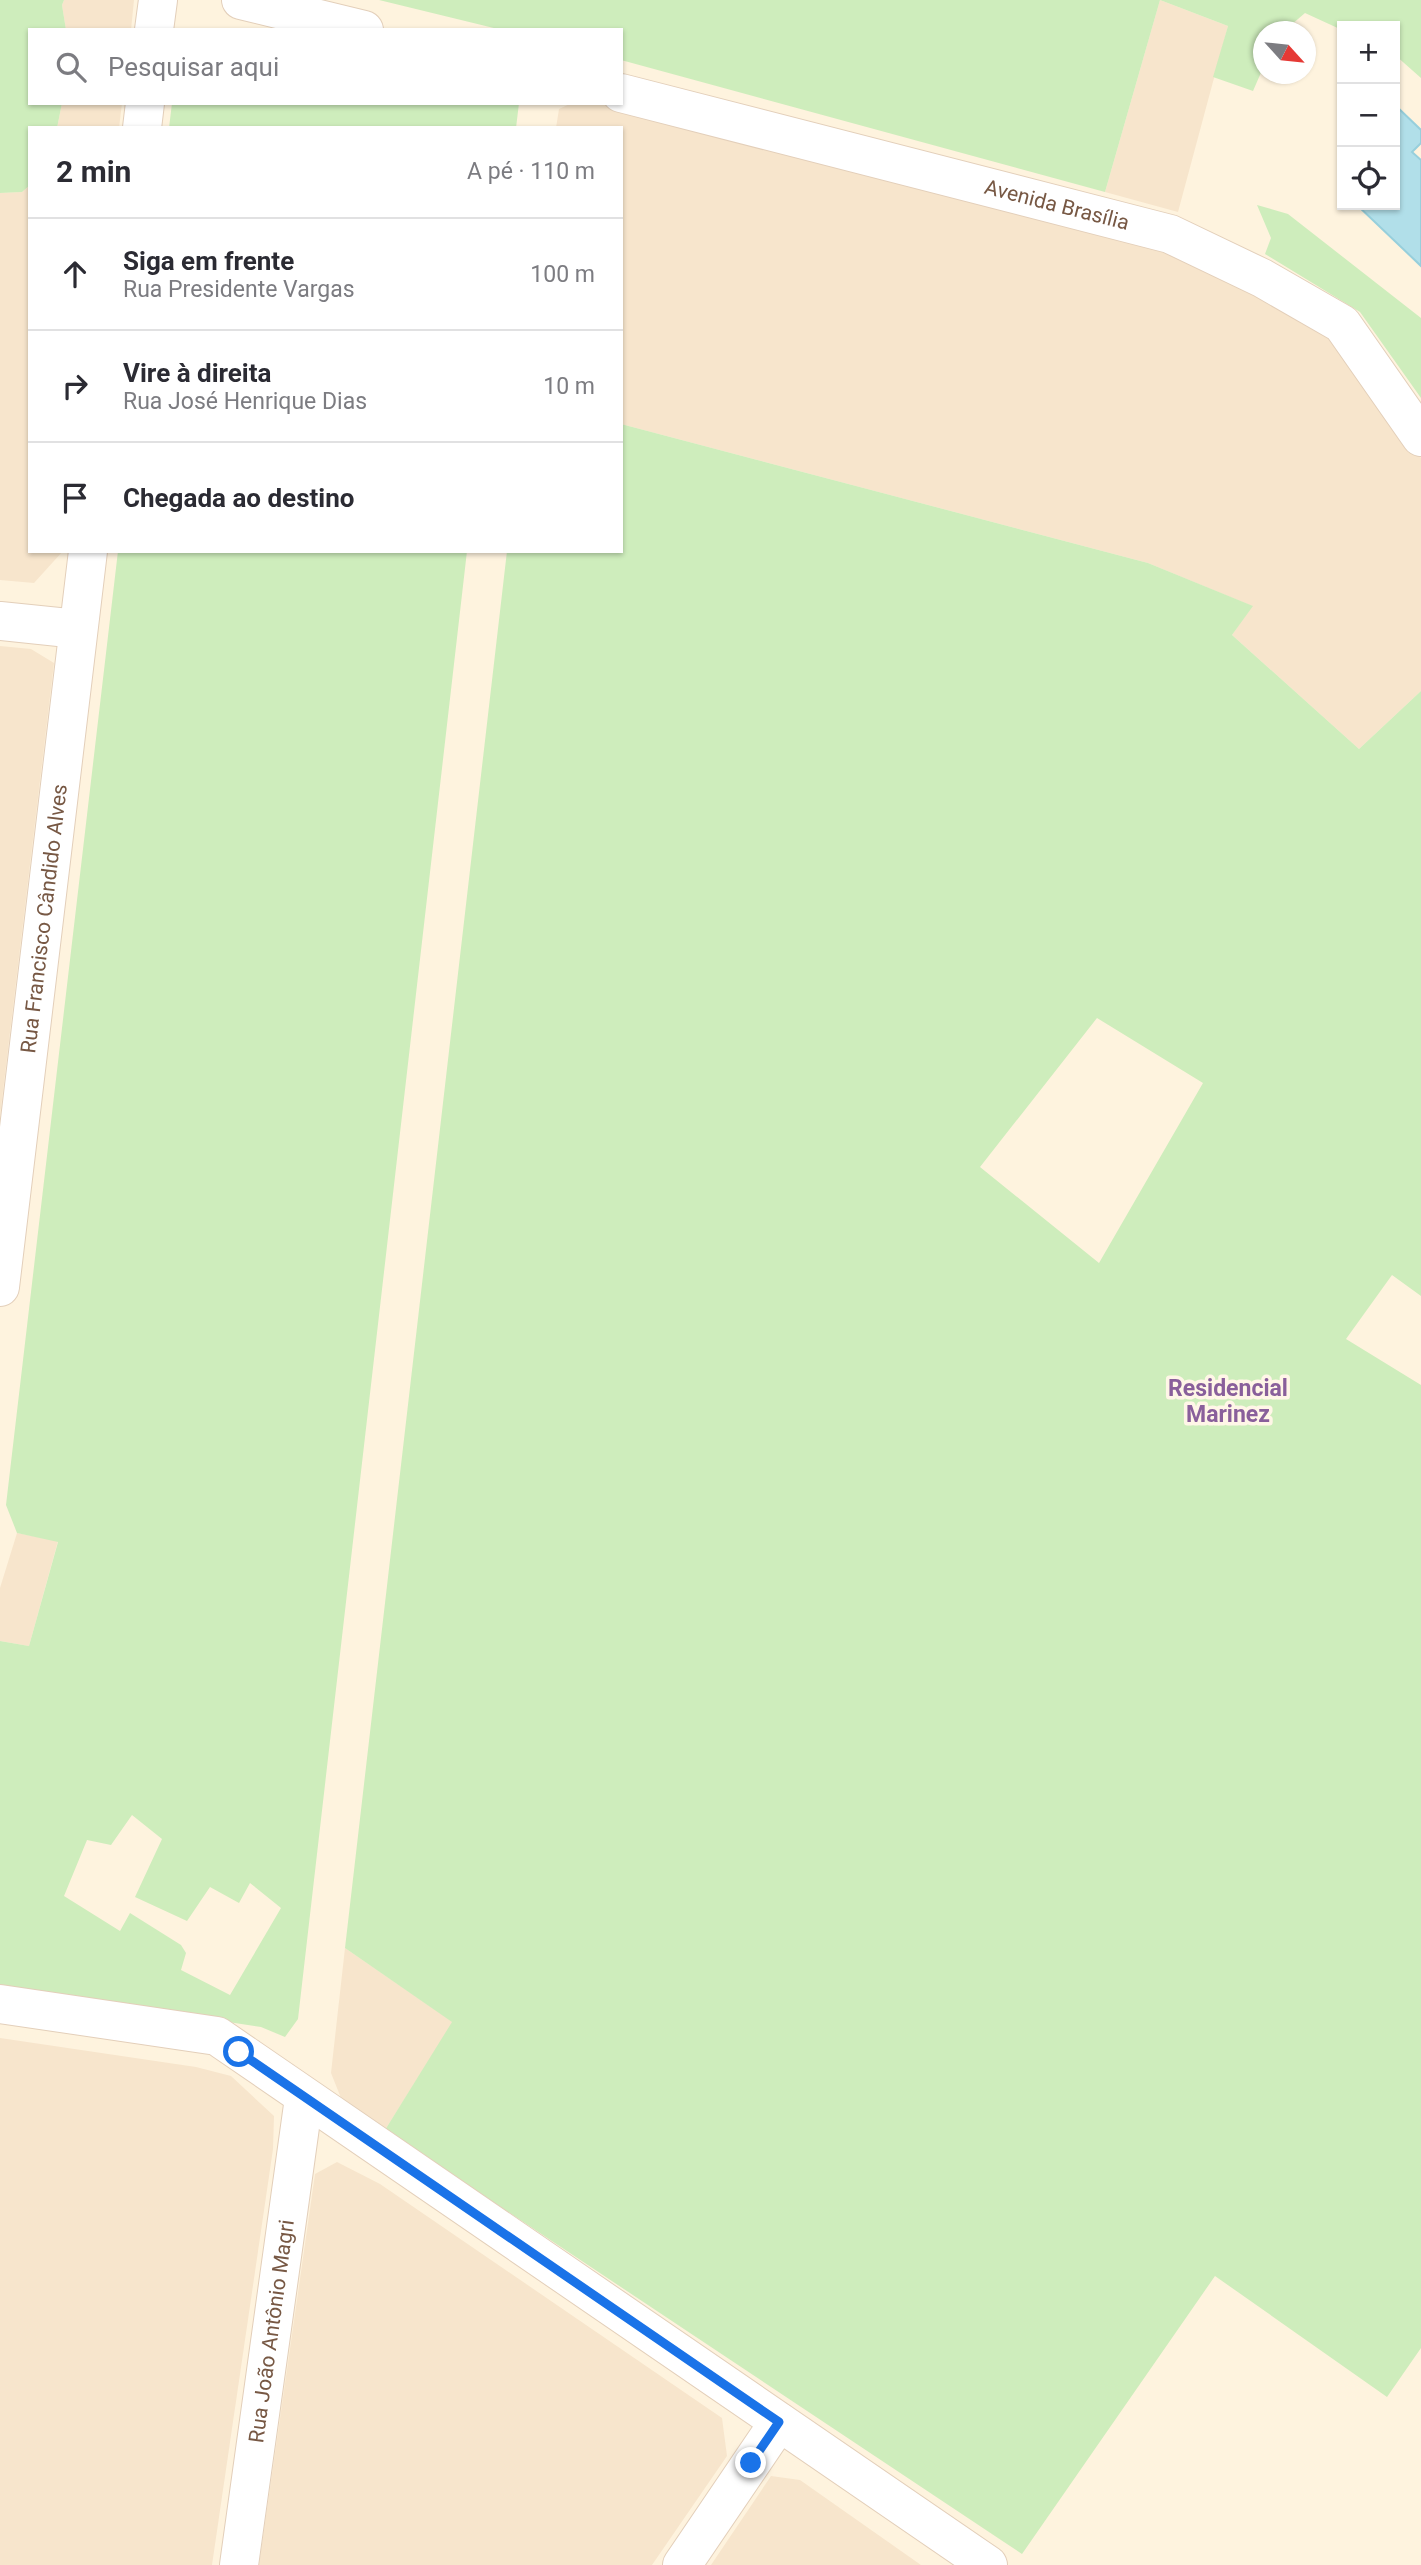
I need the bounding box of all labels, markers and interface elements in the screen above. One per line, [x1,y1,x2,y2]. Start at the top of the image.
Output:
north arrow [1253,21,1316,84]
map controls [1337,21,1400,210]
button: + [1337,21,1400,84]
search box [28,28,623,105]
icon: search [52,48,90,86]
text: Pesquisar aqui [108,52,279,82]
button: − [1337,84,1400,147]
button: locate [1337,147,1400,210]
text: 2 min [56,154,131,189]
text: A pé · 110 m [467,158,595,185]
street label: Avenida Brasília [982,175,1132,235]
text: Siga em frente [123,246,294,276]
icon: ahead [56,255,94,293]
text: 100 m [530,261,595,288]
text: Rua Presidente Vargas [123,276,355,303]
text: Vire à direita [123,358,271,388]
icon: right [56,367,94,405]
text: 10 m [543,373,595,400]
text: Rua José Henrique Dias [123,388,367,415]
icon: arrive [56,479,94,517]
text: Chegada ao destino [123,483,354,513]
street label: Rua Francisco Cândido Alves [16,783,72,1055]
district label: Residencial Marinez [1168,1375,1288,1428]
route start [223,2036,254,2067]
street label: Rua João Antônio Magri [244,2218,299,2444]
route end [735,2447,766,2478]

